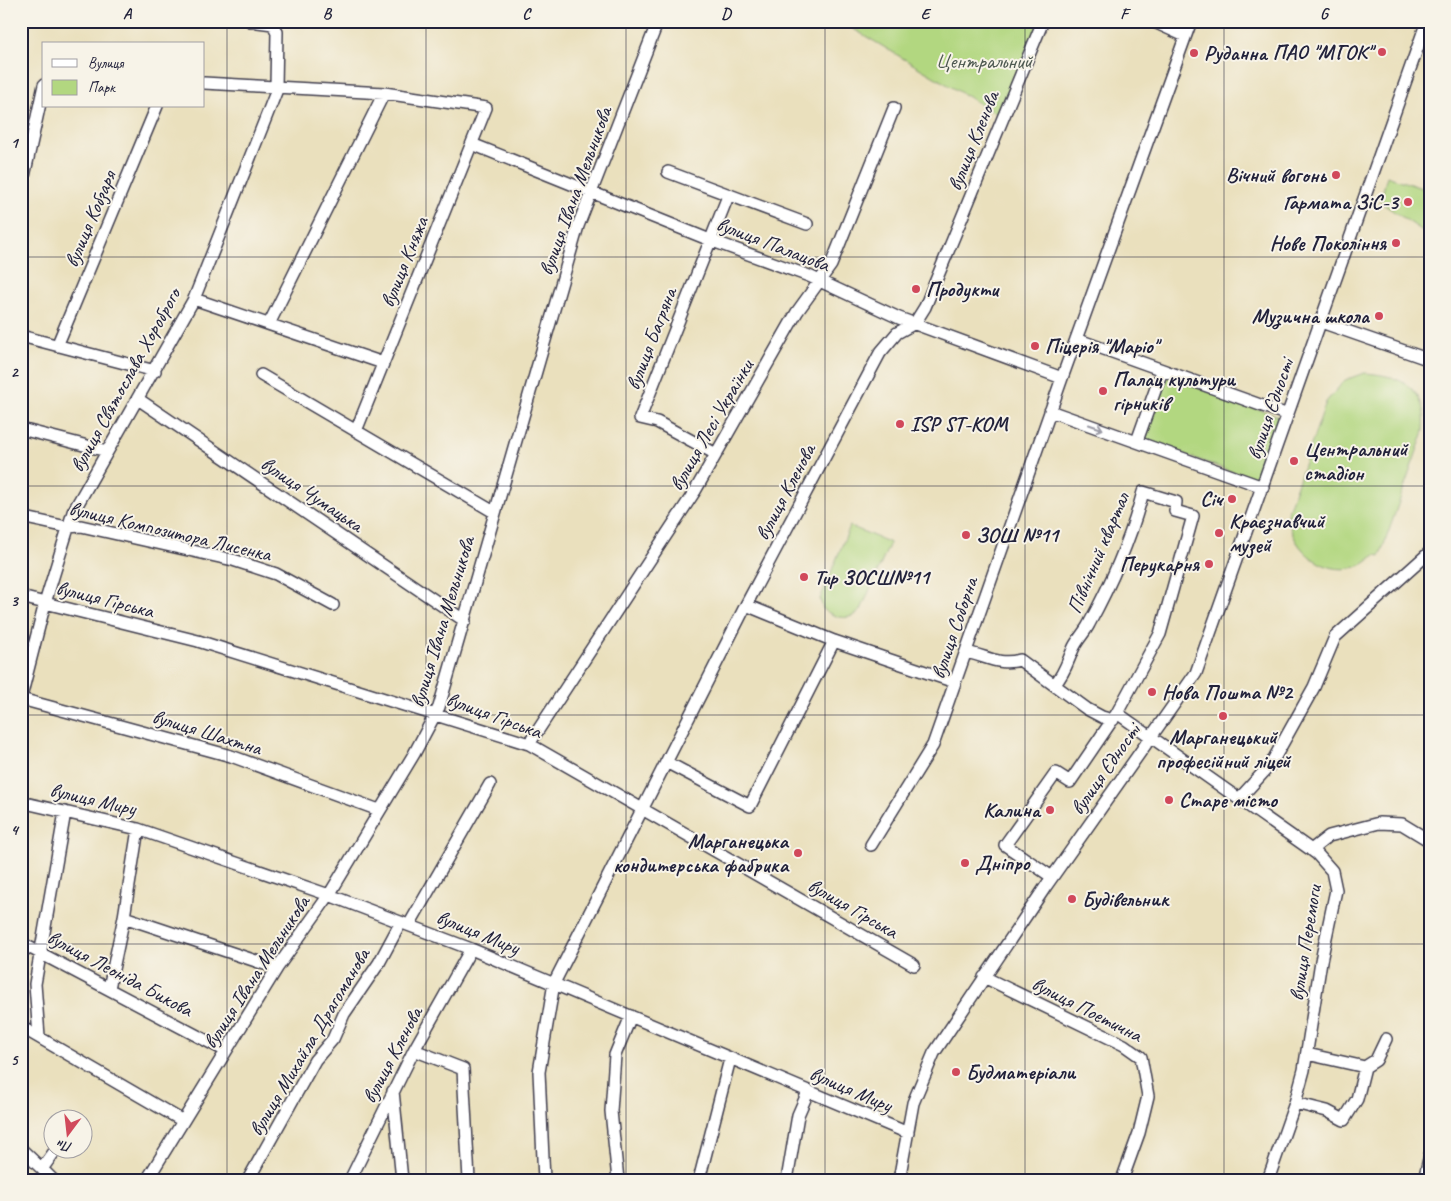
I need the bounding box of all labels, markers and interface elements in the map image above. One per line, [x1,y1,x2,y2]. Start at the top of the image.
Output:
text: A [123,4,133,24]
text: B [323,4,333,24]
text: C [522,4,532,24]
text: D [721,4,732,24]
text: E [921,4,932,24]
text: F [1120,4,1131,24]
text: G [1320,4,1330,24]
place label: ПАО "МГОК" [1273,39,1377,65]
place label: Руданна [1204,40,1269,66]
legend [42,42,205,108]
marker: ПАО "МГОК" [1376,46,1388,58]
marker: Руданна [1188,47,1200,59]
park label: Центральний [936,48,1033,74]
text: Вулиця [88,54,125,73]
text: Парк [88,78,116,97]
street label: вулиця Кленова [941,85,1006,195]
street label: вулиця Івана Мельникова [532,101,618,279]
text: 1 [10,133,19,153]
place label: Вічний вогонь [1226,162,1328,188]
street label: вулиця Кобзаря [58,165,123,271]
marker: Вічний вогонь [1330,169,1342,181]
place label: Гармата ЗіС-3 [1283,189,1401,215]
marker: Гармата ЗіС-3 [1402,196,1414,208]
street label: вулиця Княжа [374,211,435,311]
street label: вулиця Палацова [713,211,835,278]
place label: Нове Покоління [1270,230,1387,256]
marker: Нове Покоління [1390,237,1402,249]
place label: Продукти [926,276,1000,303]
street label: вулиця Святослава Хороброго [64,281,188,476]
street label: вулиця Багряна [620,282,683,394]
marker: Продукти [910,283,922,295]
place label: Музична школа [1252,303,1371,330]
marker: Музична школа [1373,310,1385,322]
place label: Піцерія "Маріо" [1045,333,1163,359]
marker: Піцерія "Маріо" [1029,340,1041,352]
street label: вулиця Єдності [1241,352,1300,463]
street label: вулиця Лесі Українки [663,354,760,495]
text: 2 [10,362,19,382]
place label: Палац культури гірників [1113,366,1237,416]
marker: Палац культури гірників [1097,385,1109,397]
place label: ISP ST-KOM [910,411,1009,437]
marker: ISP ST-KOM [894,418,906,430]
one-way arrow [1088,423,1103,432]
place label: Центральний стадіон [1304,436,1409,486]
street label: вулиця Кленова [749,437,822,545]
street label: вулиця Чумацька [256,450,370,539]
marker: Центральний стадіон [1288,455,1300,467]
place label: Січ [1200,486,1225,512]
street label: Північний квартал [1061,487,1136,617]
marker: Січ [1226,493,1238,505]
street label: вулиця Композитора Лисенка [67,495,275,567]
place label: Краєзнавчий музей [1229,508,1327,559]
place label: ЗОШ №11 [976,522,1061,548]
marker: Краєзнавчий музей [1213,527,1225,539]
marker: ЗОШ №11 [960,529,972,541]
street label: вулиця Івана Мельникова [404,531,481,711]
place label: Перукарня [1120,551,1200,578]
marker: Перукарня [1203,558,1215,570]
place label: Тир ЗОСШ№11 [814,564,932,590]
marker: Тир ЗОСШ№11 [798,571,810,583]
street label: вулиця Соборна [924,571,984,682]
street label: вулиця Гірська [53,574,158,624]
text: 3 [10,591,19,611]
place label: Нова Пошта №2 [1162,679,1294,705]
street label: вулиця Гірська [443,686,547,745]
marker: Нова Пошта №2 [1146,686,1158,698]
street label: вулиця Шахтна [149,703,266,761]
marker: Марганецький професійний ліцей [1217,710,1229,722]
street label: вулиця Єдності [1064,716,1148,820]
place label: Марганецький професійний ліцей [1156,724,1292,774]
street label: вулиця Миру [48,777,140,822]
place label: Старе місто [1179,787,1278,813]
marker: Старе місто [1163,794,1175,806]
place label: Калина [983,797,1042,823]
marker: Калина [1044,804,1056,816]
text: 4 [10,820,19,840]
place label: Марганецька кондитерська фабрика [613,828,790,878]
marker: Марганецька кондитерська фабрика [792,847,804,859]
place label: Дніпро [975,850,1031,876]
marker: Дніпро [959,857,971,869]
street label: вулиця Гірська [803,872,904,945]
street label: вулиця Перемоги [1283,882,1327,1003]
place label: Будівельник [1082,886,1170,912]
street label: вулиця Івана Мельникова [197,889,316,1053]
marker: Будівельник [1066,893,1078,905]
street label: вулиця Миру [433,904,525,961]
street label: вулиця Леоніда Бикова [43,924,199,1023]
street label: вулиця Михайла Драгоманова [243,941,377,1141]
street label: вулиця Поетична [1028,970,1148,1049]
street label: вулиця Кленова [356,1000,429,1108]
text: 5 [11,1050,20,1070]
place label: Будматеріали [966,1059,1077,1085]
street label: вулиця Миру [806,1060,898,1119]
marker: Будматеріали [950,1066,962,1078]
north arrow [42,1108,92,1158]
text: Пн [55,1136,74,1156]

